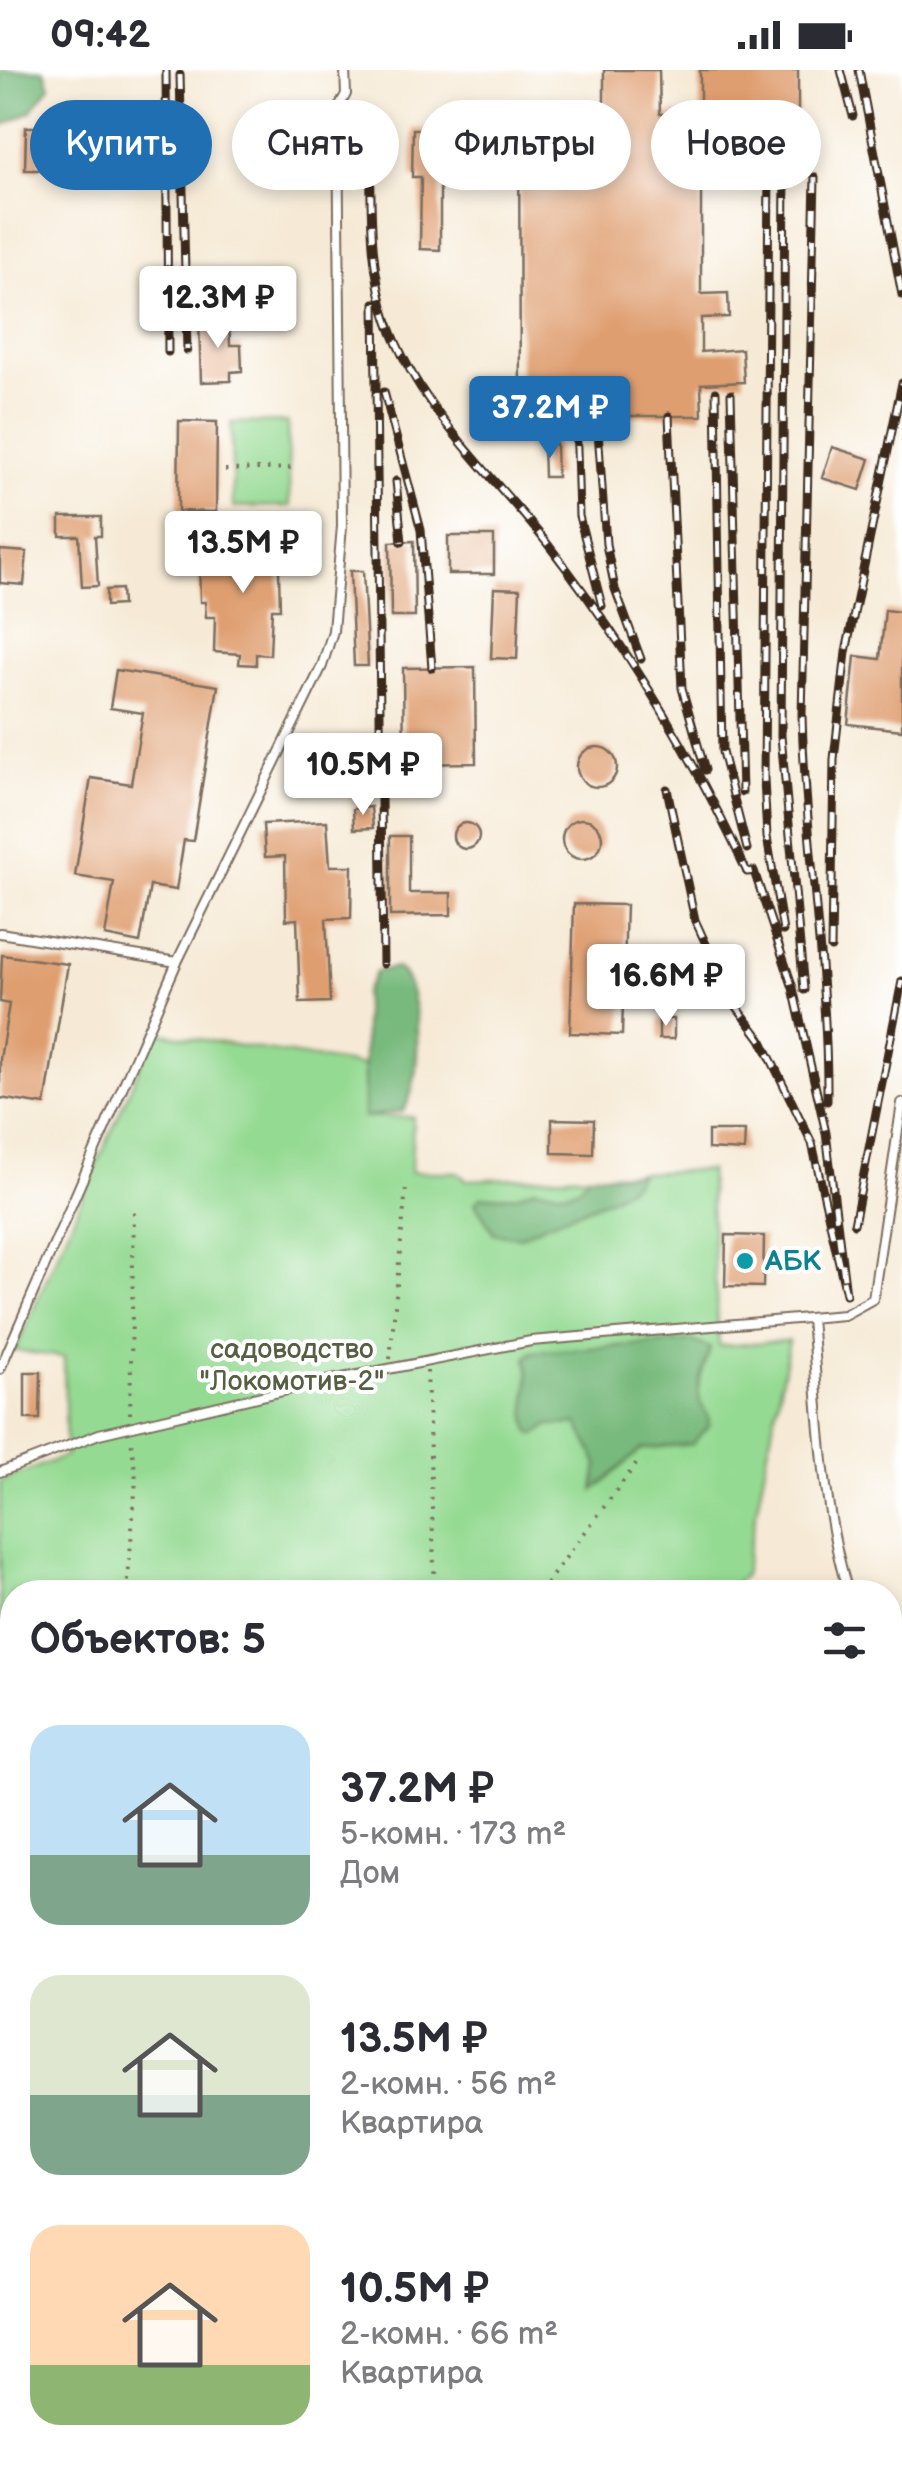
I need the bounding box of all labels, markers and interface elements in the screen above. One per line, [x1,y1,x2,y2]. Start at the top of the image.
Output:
text: 09:42 [50,13,150,58]
chip: Купить [30,100,212,190]
chip: Снять [232,100,399,190]
chip: Фильтры [419,100,631,190]
chip: Новое [651,100,821,190]
pin: 12.3M ₽ [126,266,310,351]
text: 12.3M ₽ [161,279,275,318]
pin: 37.2M ₽ [458,376,642,461]
text: 37.2M ₽ [491,389,609,428]
pin: 13.5M ₽ [151,511,335,596]
text: 13.5M ₽ [187,524,299,563]
pin: 10.5M ₽ [271,733,455,818]
text: 10.5M ₽ [306,746,420,785]
pin: 16.6M ₽ [574,944,758,1029]
text: 16.6M ₽ [609,957,723,996]
place label: АБК [764,1245,821,1278]
marker: АБК [734,1250,756,1272]
park label: садоводство "Локомотив-2" [200,1333,384,1398]
icon: filters [817,1613,872,1668]
text: Объектов: 5 [30,1615,266,1666]
text: 37.2M ₽ [340,1764,494,1815]
icon: home [110,1765,230,1885]
text: 5-комн. · 173 m² [340,1815,566,1854]
text: Дом [340,1854,400,1893]
text: 13.5M ₽ [340,2014,488,2065]
icon: home [110,2015,230,2135]
text: 2-комн. · 56 m² [340,2065,557,2104]
text: Квартира [340,2104,483,2143]
text: 10.5M ₽ [340,2264,489,2315]
icon: home [110,2265,230,2385]
text: 2-комн. · 66 m² [340,2315,558,2354]
text: Квартира [340,2354,483,2393]

